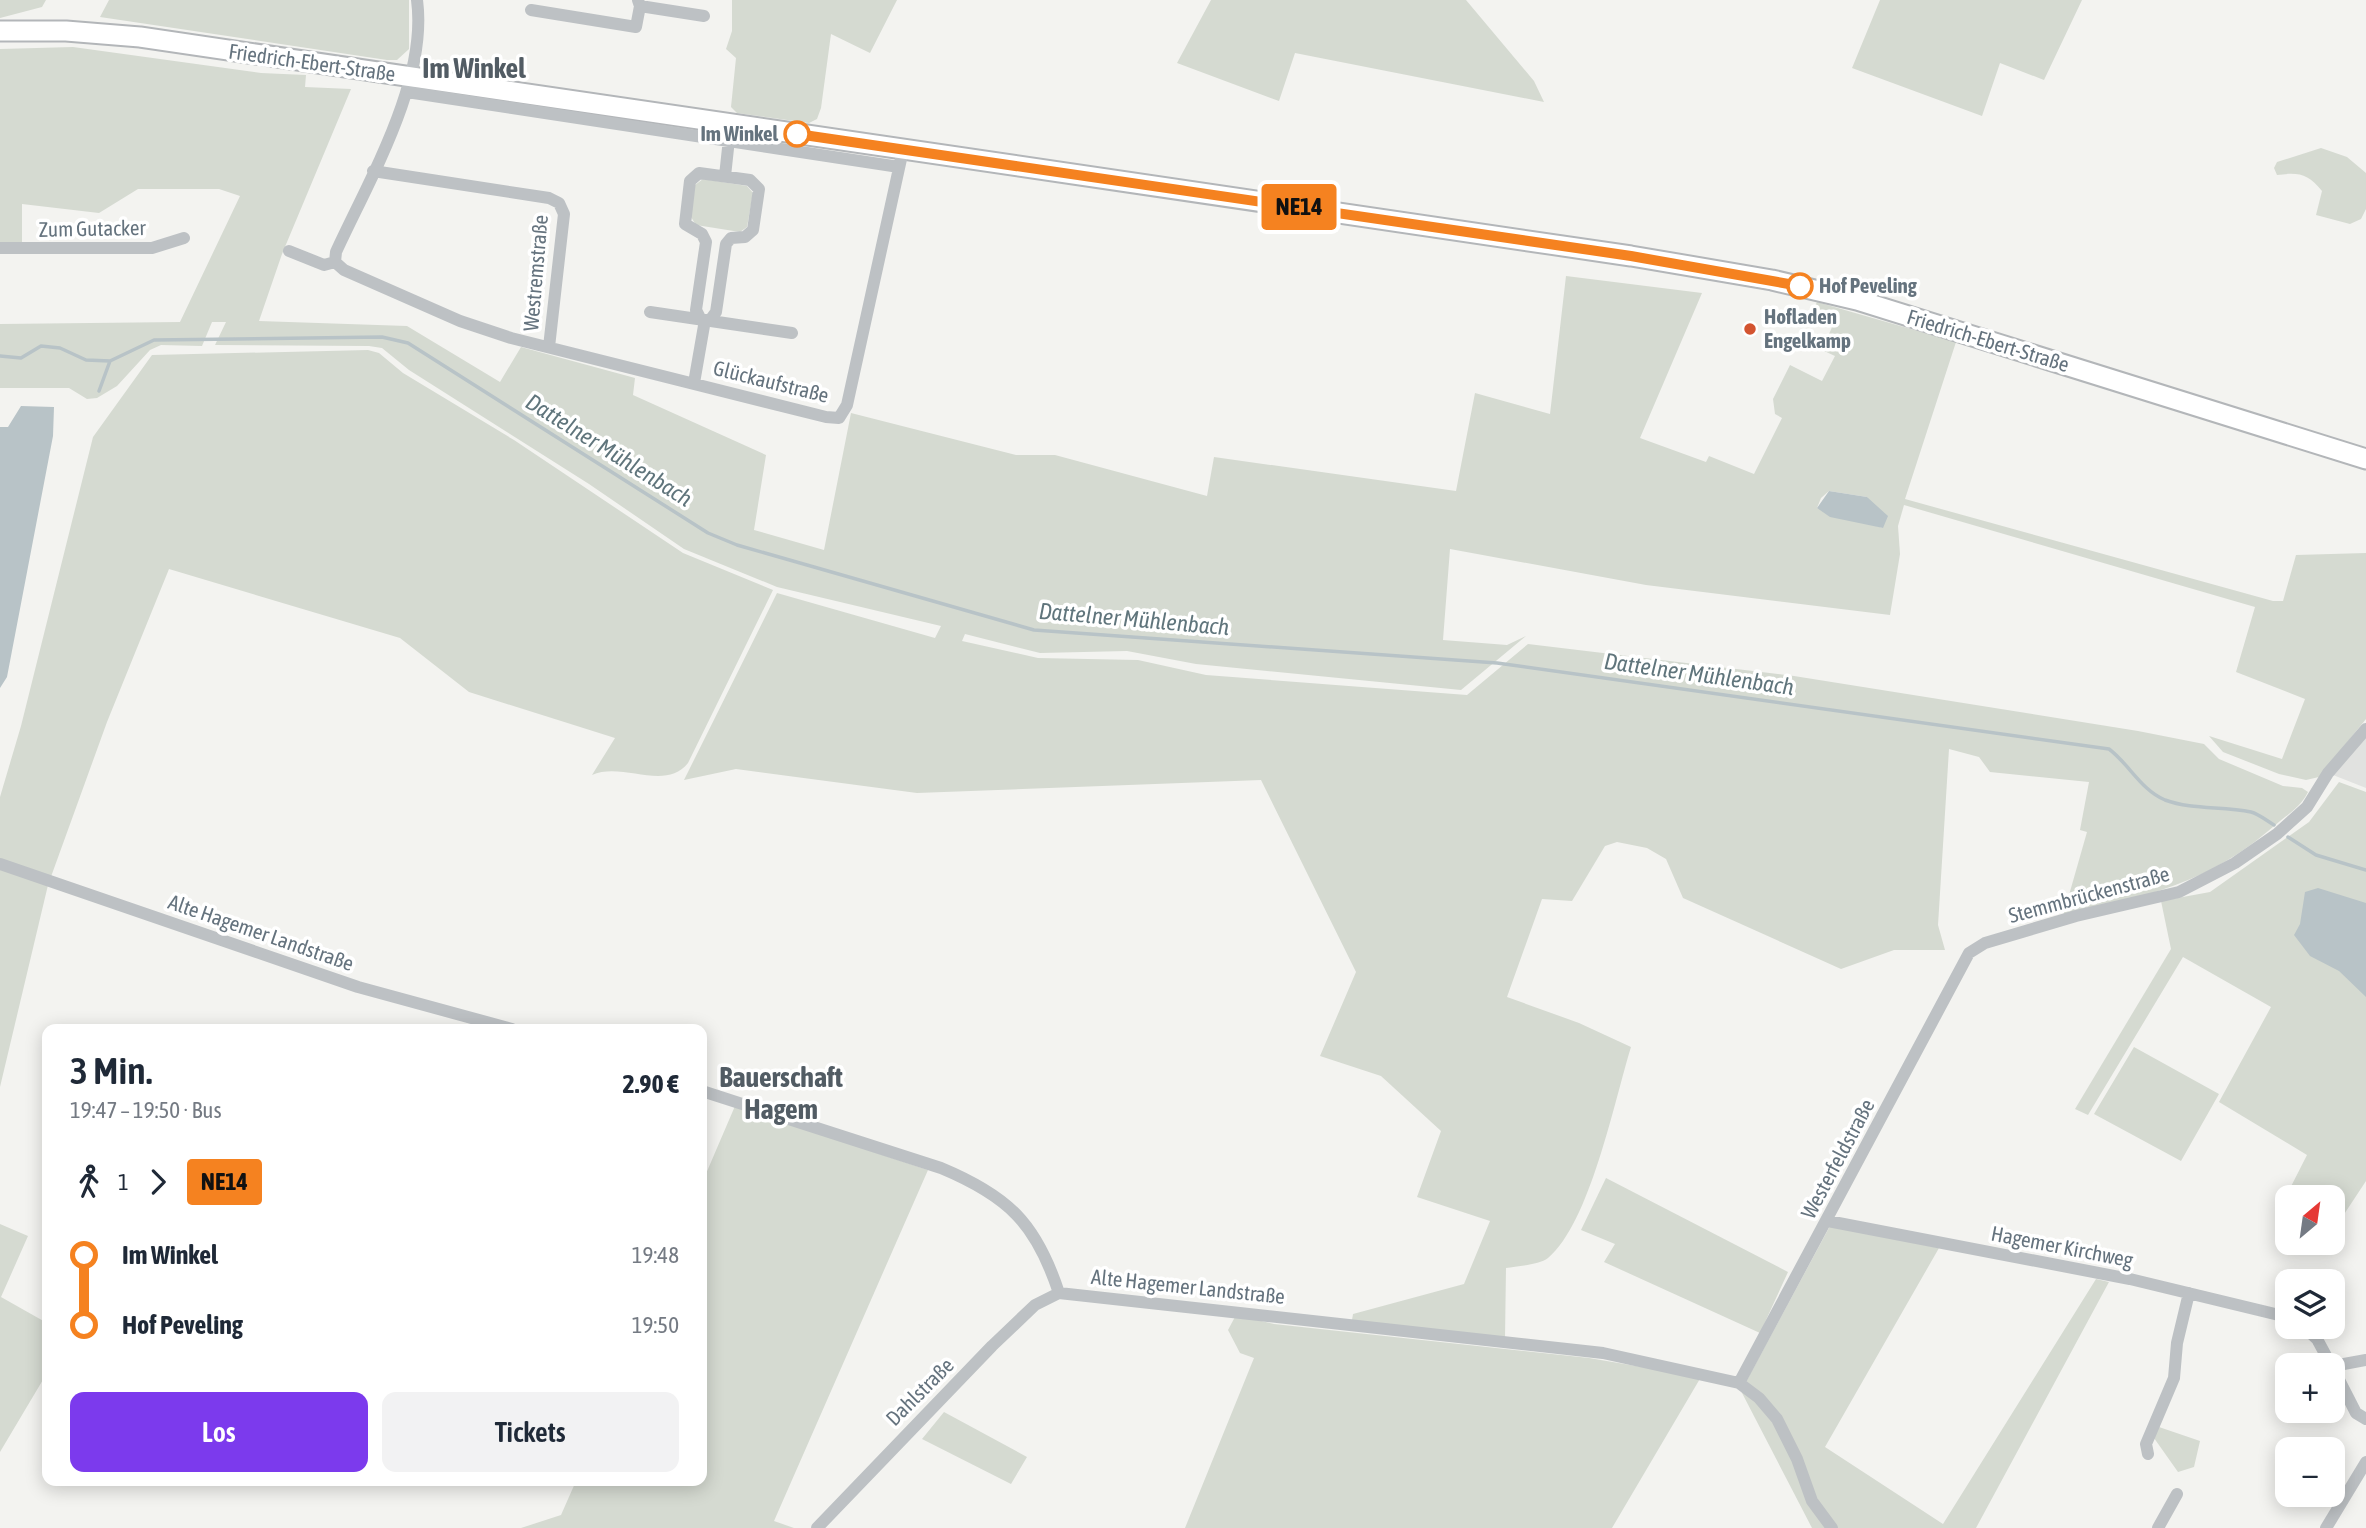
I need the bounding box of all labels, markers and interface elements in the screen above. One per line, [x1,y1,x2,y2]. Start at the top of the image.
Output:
street label: Friedrich-Ebert-Straße [227,38,397,86]
district label: Im Winkel [422,52,526,84]
place label: Im Winkel [700,121,778,145]
marker: Im Winkel [784,121,810,147]
line badge: NE14 [1250,184,1348,230]
text: NE14 [1276,193,1322,220]
street label: Westremstraße [518,214,552,332]
street label: Zum Gutacker [38,215,146,241]
marker: Hof Peveling [1787,273,1813,299]
place label: Hof Peveling [1819,273,1918,297]
place label: Hofladen Engelkamp [1764,304,1851,352]
street label: Friedrich-Ebert-Straße [1904,304,2072,376]
marker: Hofladen Engelkamp [1742,321,1758,337]
street label: Glückaufstraße [711,355,831,407]
water label: Dattelner Mühlenbach [521,388,697,512]
water label: Dattelner Mühlenbach [1038,598,1230,640]
water label: Dattelner Mühlenbach [1603,648,1795,700]
street label: Stemmbrückenstraße [2006,861,2172,927]
street label: Alte Hagemer Landstraße [166,889,357,975]
text: 3 Min. [70,1049,152,1092]
district label: Bauerschaft Hagem [719,1061,843,1125]
text: 2.90 € [622,1069,679,1099]
street label: Westerfeldstraße [1796,1095,1879,1222]
text: 19:47 – 19:50 · Bus [70,1097,222,1123]
icon: walk [70,1163,108,1201]
icon: forward [139,1163,177,1201]
text: NE14 [201,1168,248,1195]
text: 1 [118,1169,129,1195]
north arrow [2275,1185,2345,1255]
map controls [2275,1185,2345,1507]
street label: Hagemer Kirchweg [1989,1221,2135,1272]
text: Im Winkel [122,1240,218,1270]
text: 19:48 [632,1242,679,1268]
street label: Alte Hagemer Landstraße [1090,1264,1286,1308]
button: layers [2275,1269,2345,1339]
text: Hof Peveling [122,1310,243,1340]
text: 19:50 [632,1312,679,1338]
street label: Dahlstraße [881,1353,958,1430]
button: + [2275,1353,2345,1423]
button: Los [70,1392,368,1472]
button: Tickets [382,1392,679,1472]
button: − [2275,1437,2345,1507]

